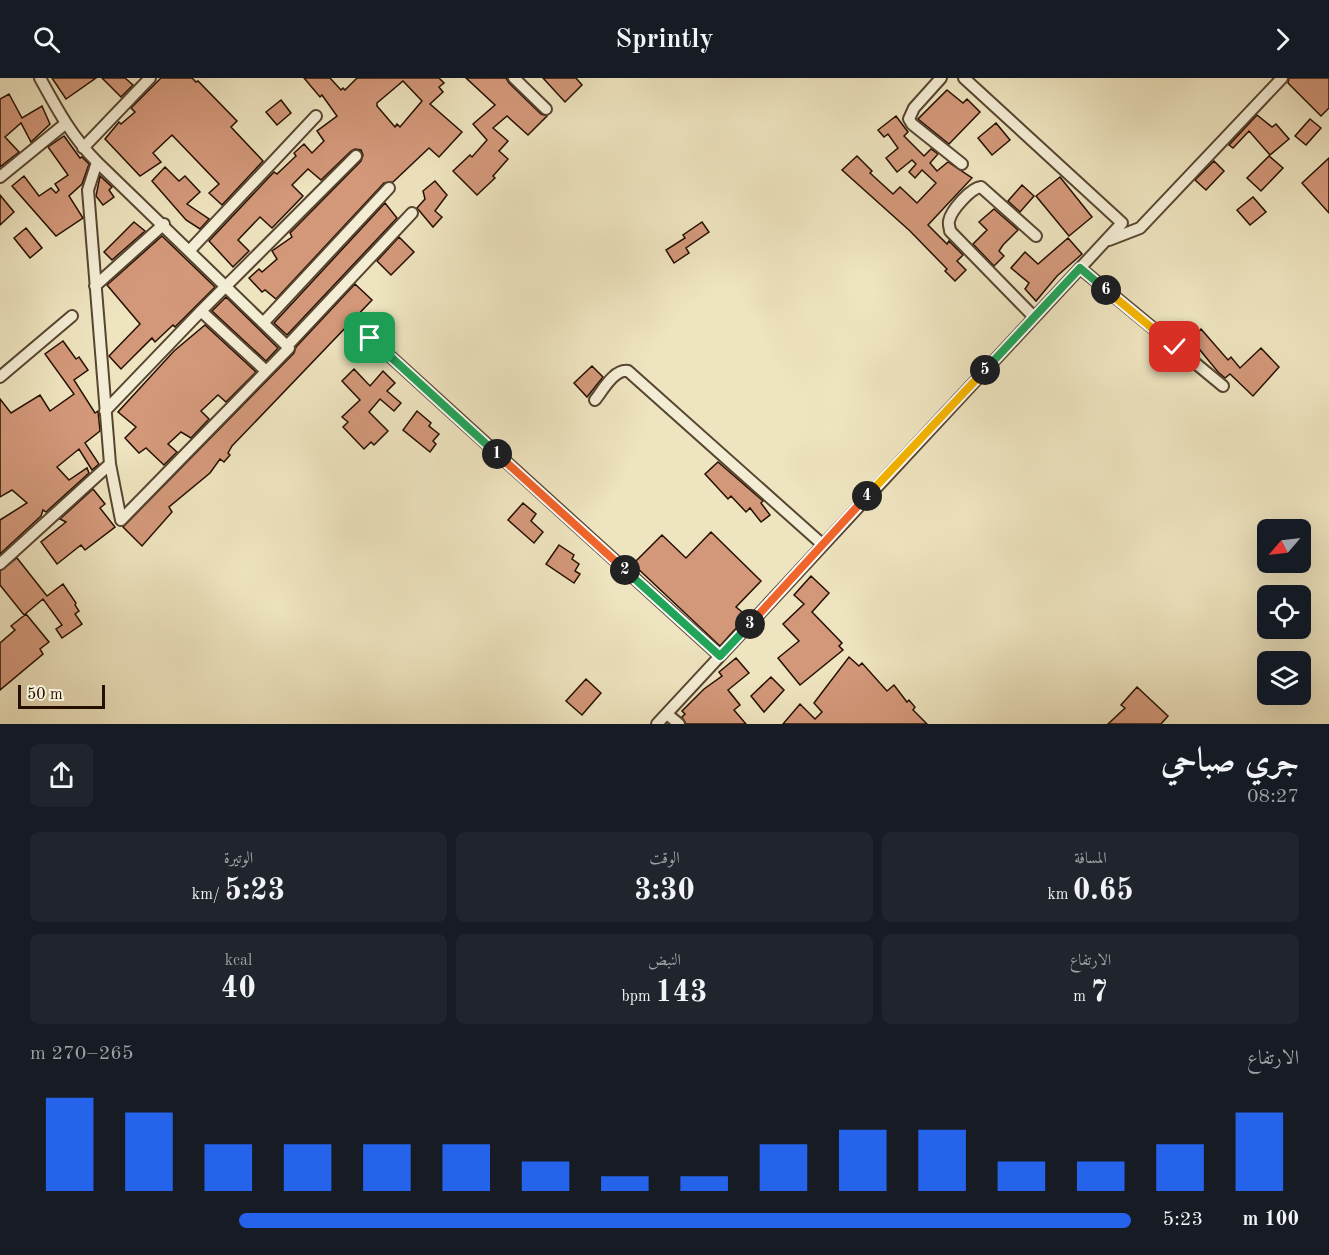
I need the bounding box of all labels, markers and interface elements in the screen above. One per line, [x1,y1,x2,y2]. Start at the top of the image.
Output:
icon: search [30,23,63,56]
icon: forward [1266,23,1299,56]
text: Sprintly [615,26,714,53]
pin: 6 [1091,275,1121,305]
text: 6 [1101,282,1111,298]
pin [344,312,395,363]
icon: arrive [353,321,386,354]
pin [1149,321,1200,372]
icon: check [1158,330,1191,363]
pin: 5 [970,355,1000,385]
text: 5 [980,362,990,378]
pin: 1 [482,439,512,469]
text: 1 [492,446,502,462]
pin: 4 [852,481,882,511]
text: 4 [862,488,872,504]
north arrow [1257,519,1311,573]
map controls [1257,519,1311,705]
pin: 2 [610,555,640,585]
text: 2 [620,562,630,578]
button: locate [1257,585,1311,639]
pin: 3 [735,609,765,639]
text: 3 [745,616,755,632]
button: layers [1257,651,1311,705]
scale bar [18,682,105,710]
text: 50 m [27,687,63,703]
button: share [30,744,93,807]
text: جري صباحي [1161,746,1299,779]
text: 08:27 [1247,787,1299,807]
text: الوتيرة [224,851,253,867]
text: الوقت [649,851,680,867]
text: المسافة [1074,851,1107,867]
text: 5:23 [225,876,285,906]
text: 3:30 [634,876,695,906]
text: 0.65 [1073,876,1134,906]
text: /km [192,887,225,903]
text: km [1047,887,1073,903]
text: kcal [225,953,252,969]
text: النبض [648,953,681,969]
text: الارتفاع [1070,953,1111,969]
text: 40 [221,974,256,1004]
text: 143 [655,978,707,1008]
text: 7 [1090,978,1108,1008]
text: bpm [622,989,655,1005]
text: m [1073,989,1090,1005]
text: 265–270 m [30,1044,134,1064]
text: الارتفاع [1247,1049,1299,1069]
text: 5:23 [1163,1210,1203,1230]
text: 100 m [1243,1210,1299,1230]

